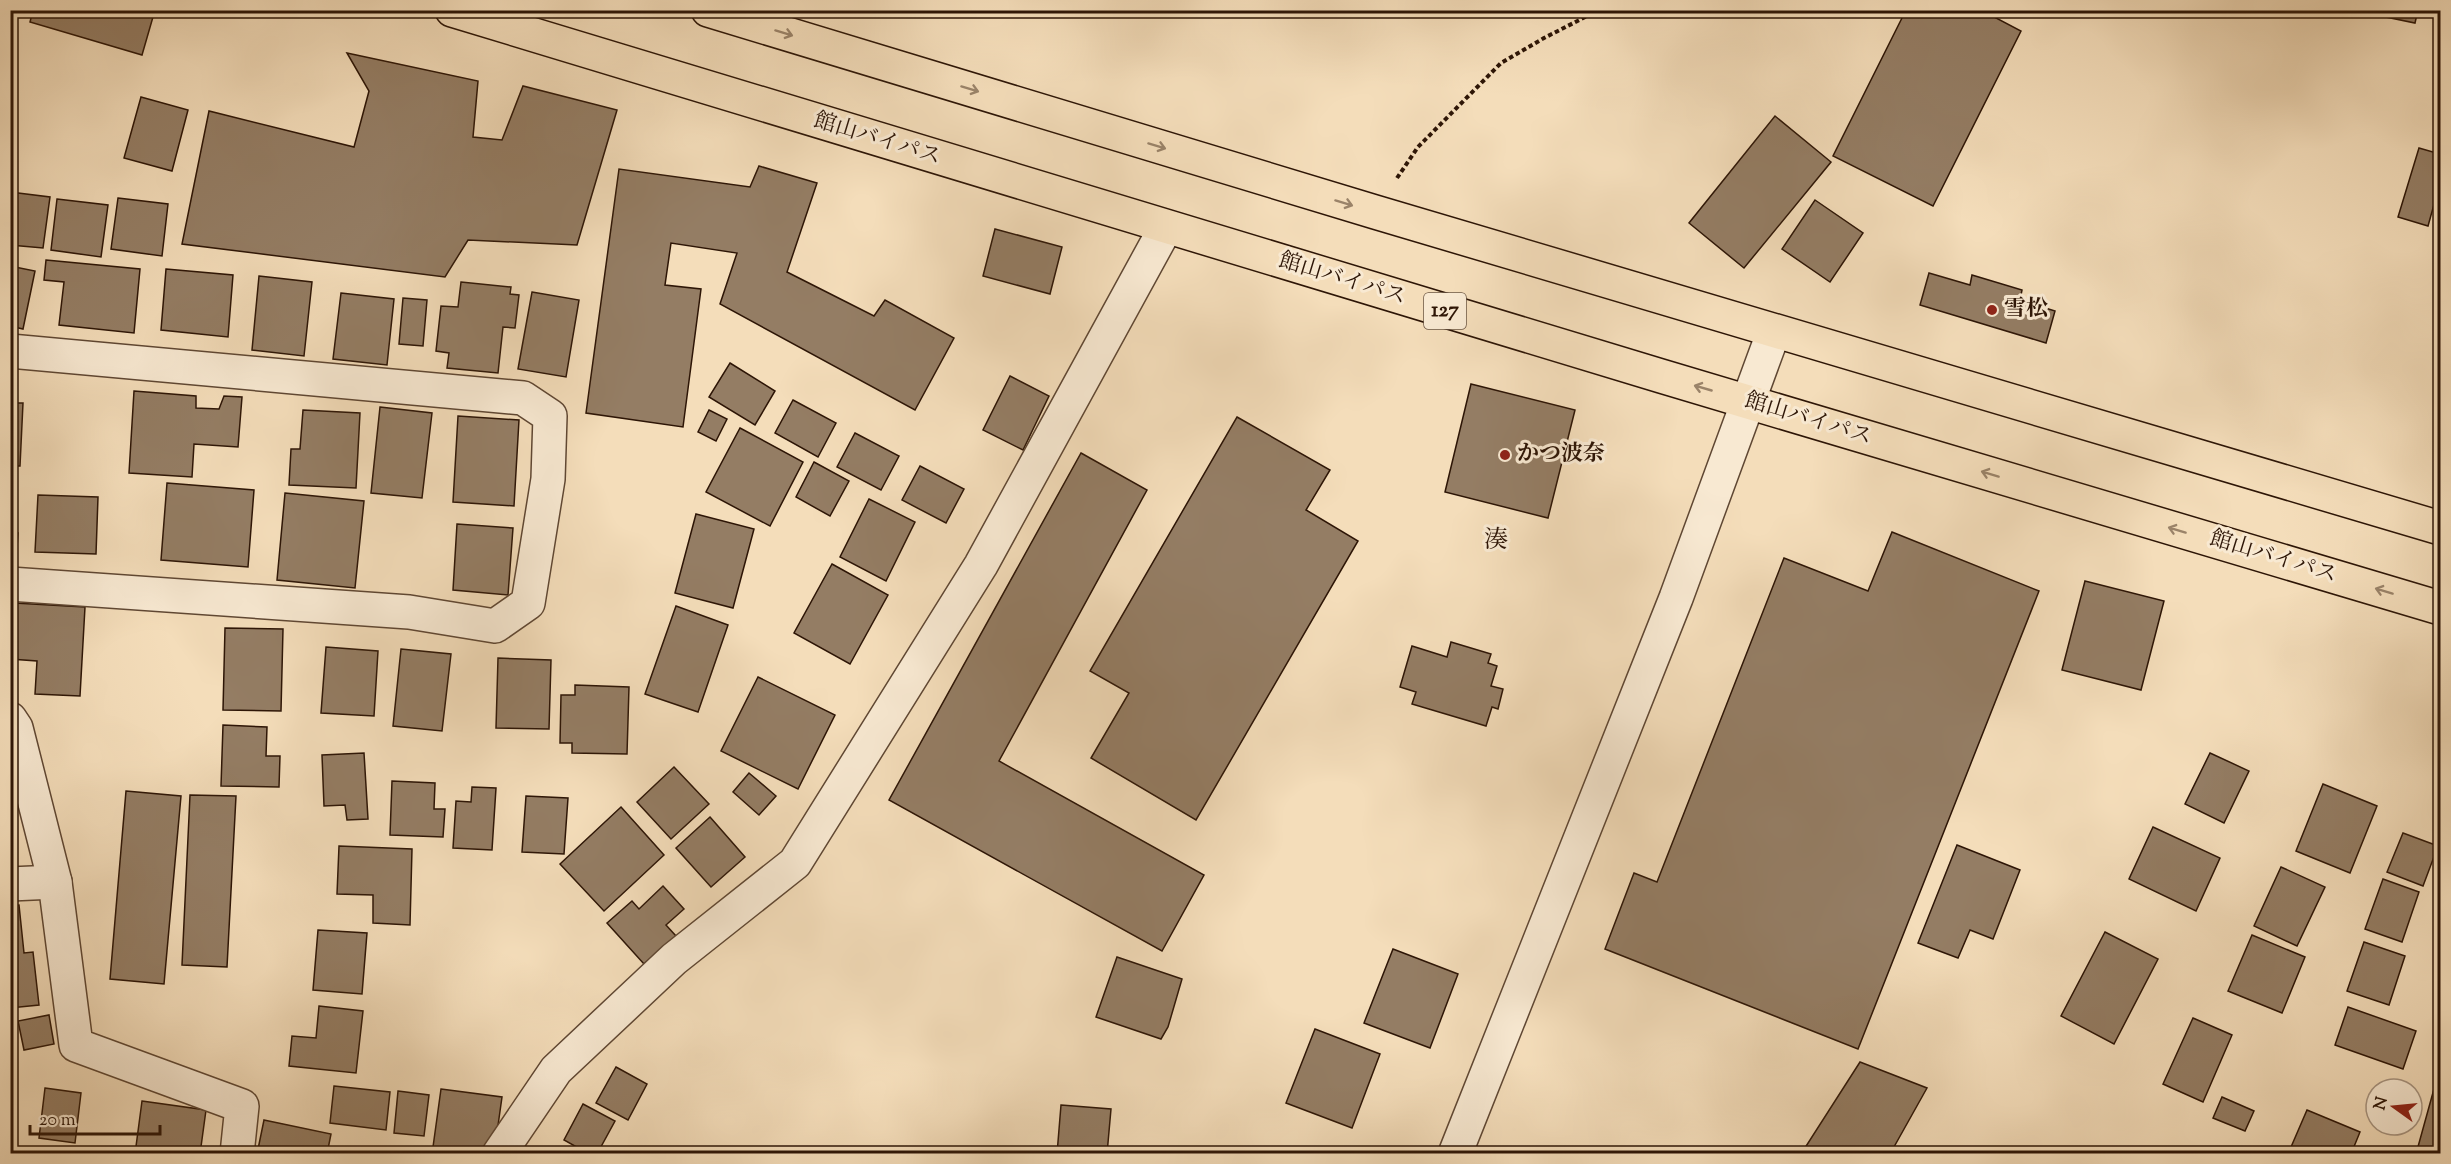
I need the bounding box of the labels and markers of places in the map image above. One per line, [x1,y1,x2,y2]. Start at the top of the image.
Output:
place label: 雪松 [2004,294,2048,326]
marker: 雪松 [1985,303,1999,317]
place label: かつ波奈 [1517,439,1605,471]
marker: かつ波奈 [1498,448,1512,462]

